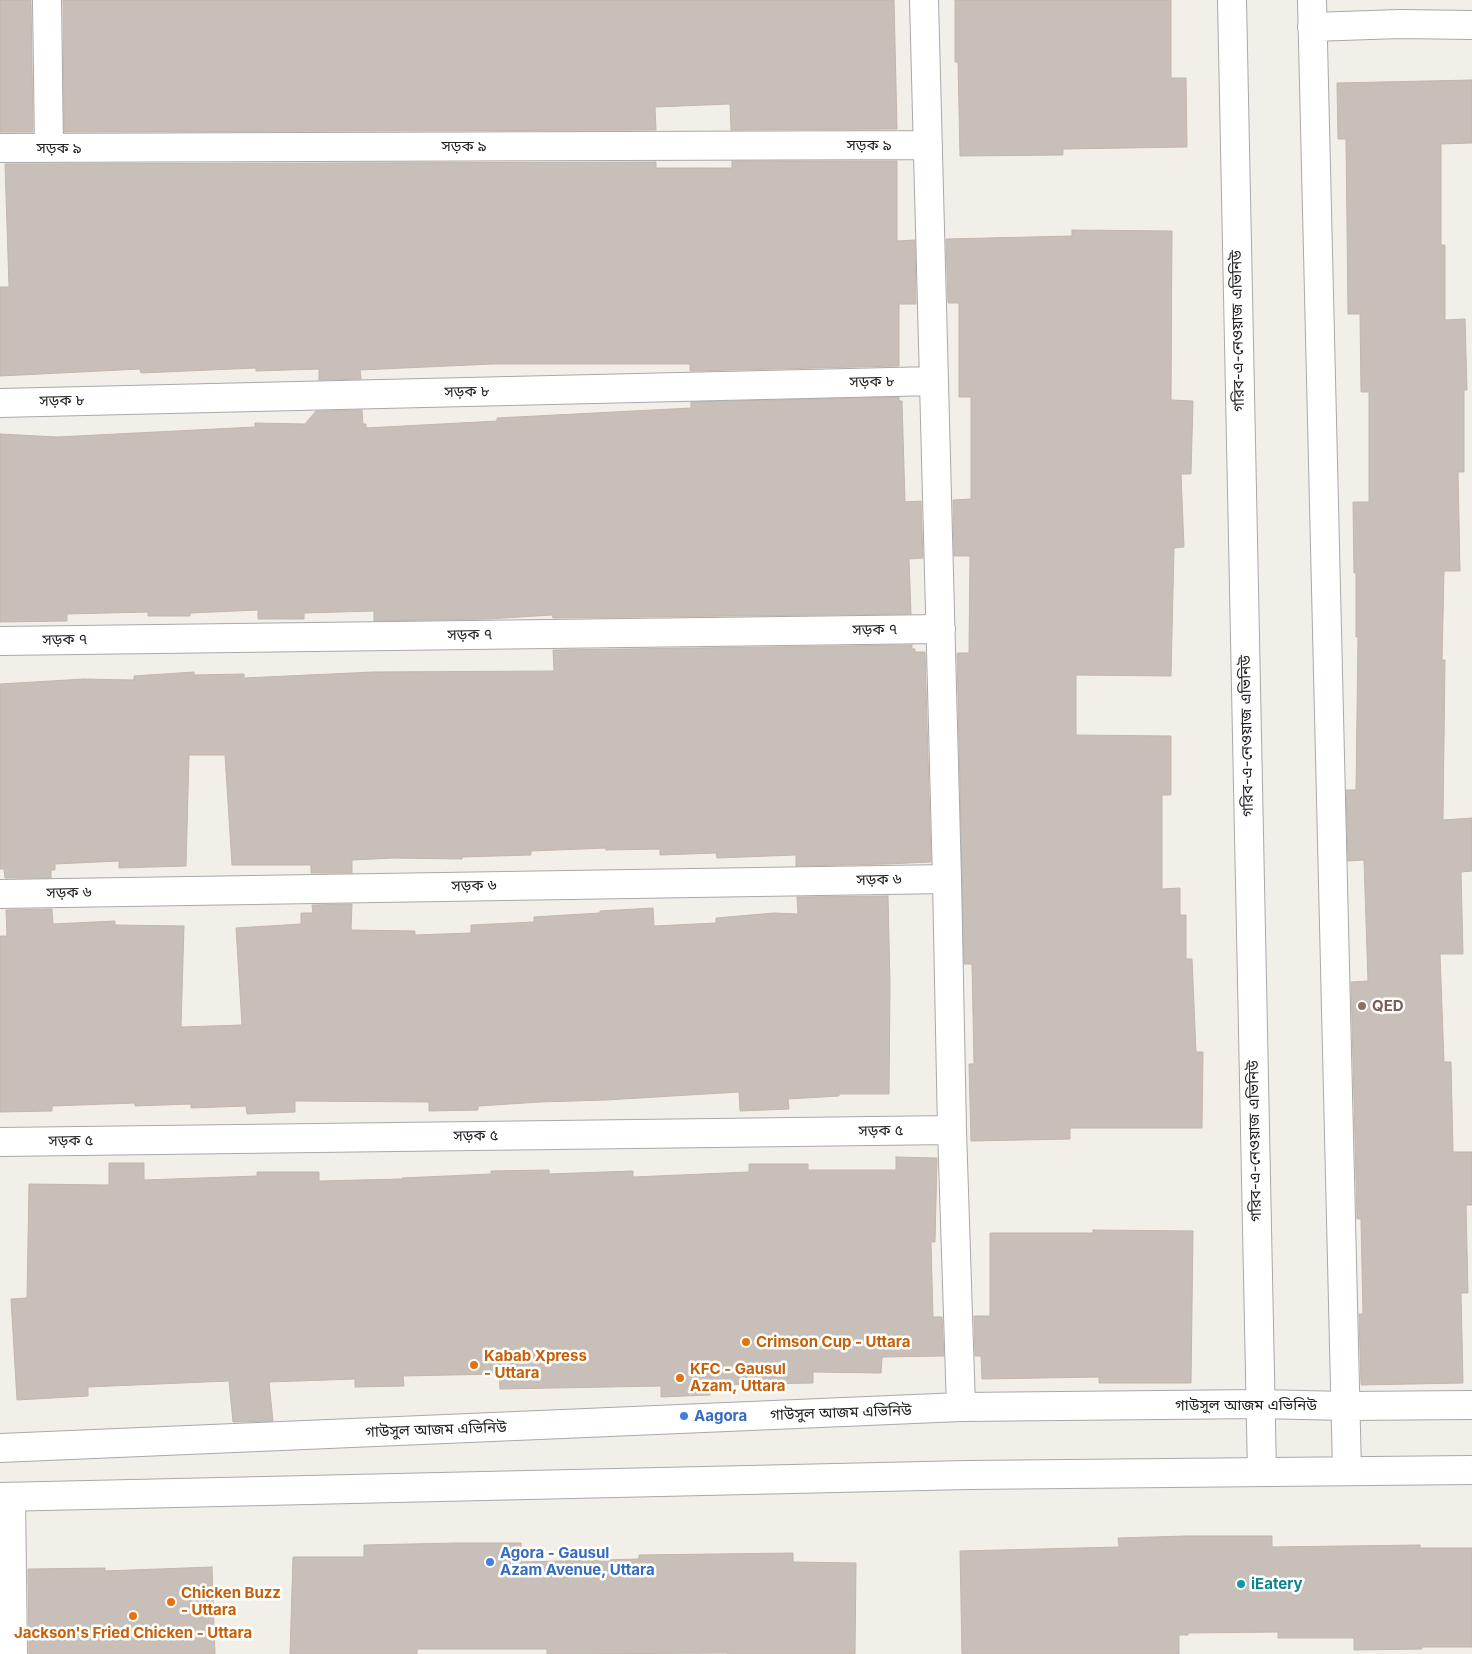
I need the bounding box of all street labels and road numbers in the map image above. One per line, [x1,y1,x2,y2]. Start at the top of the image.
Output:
street label: সড়ক ৯ [846,136,892,154]
street label: সড়ক ৯ [441,137,487,155]
street label: সড়ক ৯ [36,139,82,157]
street label: গরিব-এ-নেওয়াজ এভিনিউ [1228,250,1248,412]
street label: সড়ক ৮ [849,373,895,391]
street label: সড়ক ৮ [444,383,490,401]
street label: সড়ক ৮ [39,392,85,410]
street label: সড়ক ৭ [852,621,898,639]
street label: সড়ক ৭ [447,626,493,644]
street label: সড়ক ৭ [42,631,88,649]
street label: গরিব-এ-নেওয়াজ এভিনিউ [1237,655,1257,817]
street label: সড়ক ৬ [856,871,902,889]
street label: সড়ক ৬ [451,877,497,895]
street label: সড়ক ৬ [46,884,92,902]
street label: গরিব-এ-নেওয়াজ এভিনিউ [1245,1060,1265,1222]
street label: সড়ক ৫ [858,1122,904,1140]
street label: সড়ক ৫ [453,1127,499,1145]
street label: সড়ক ৫ [48,1132,94,1150]
street label: গাউসুল আজম এভিনিউ [1175,1396,1317,1414]
street label: গাউসুল আজম এভিনিউ [770,1402,912,1424]
street label: গাউসুল আজম এভিনিউ [365,1419,507,1441]

